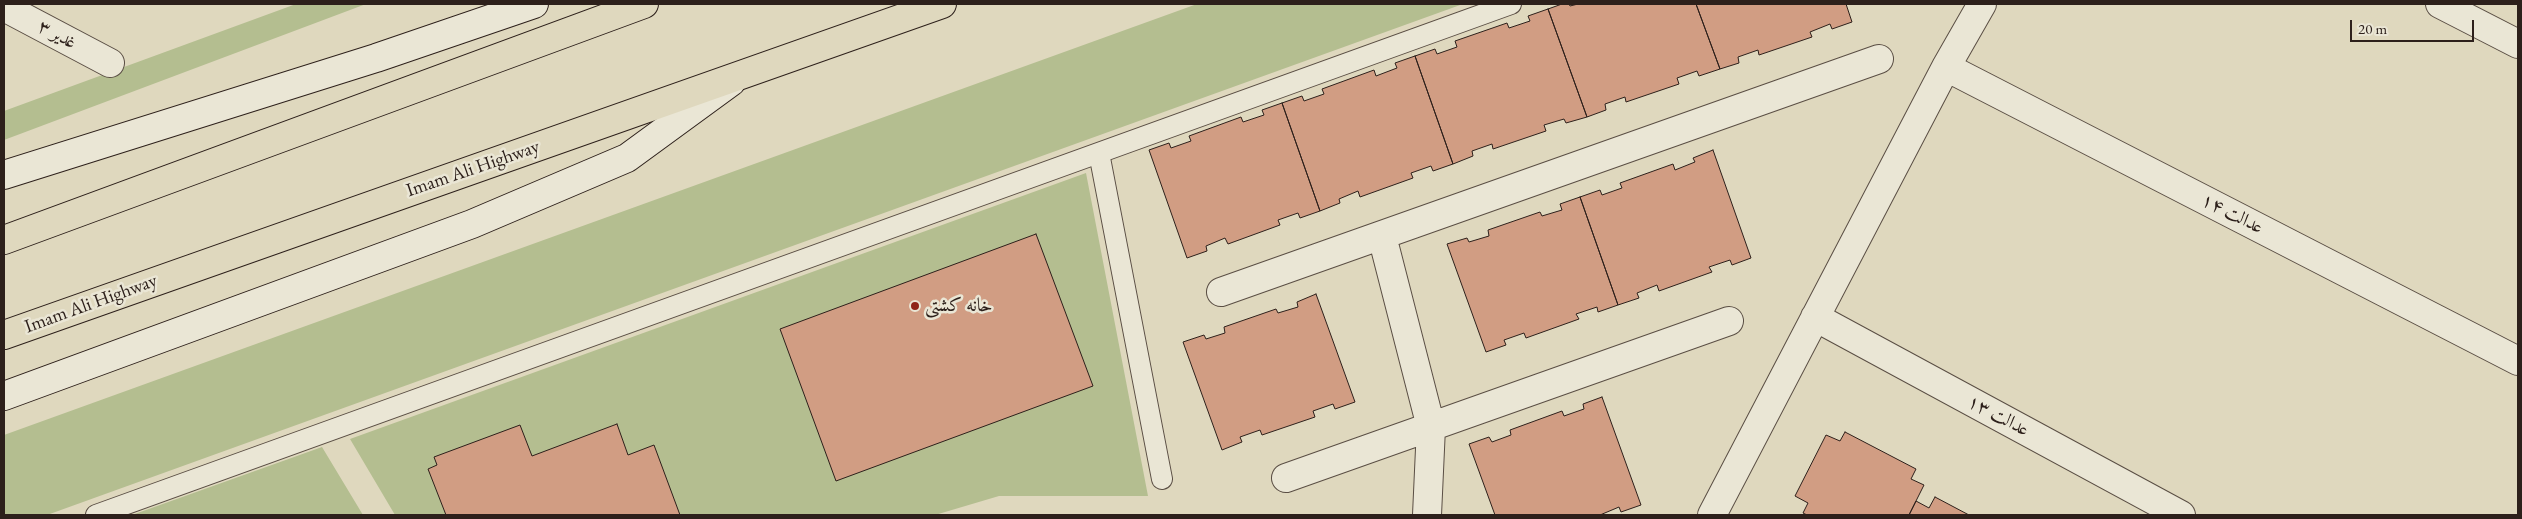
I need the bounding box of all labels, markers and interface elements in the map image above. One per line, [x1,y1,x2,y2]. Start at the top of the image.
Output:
scale bar [2352,10,2476,42]
street label: غدیر ۳ [34,15,80,55]
text: 20 m [2358,19,2387,38]
street label: Imam Ali Highway [403,135,543,203]
street label: عدالت ۱۴ [2197,189,2267,239]
street label: Imam Ali Highway [21,269,161,339]
place label: خانه کشتی [925,295,993,317]
marker: خانه کشتی [909,300,921,312]
street label: عدالت ۱۳ [1963,390,2033,442]

